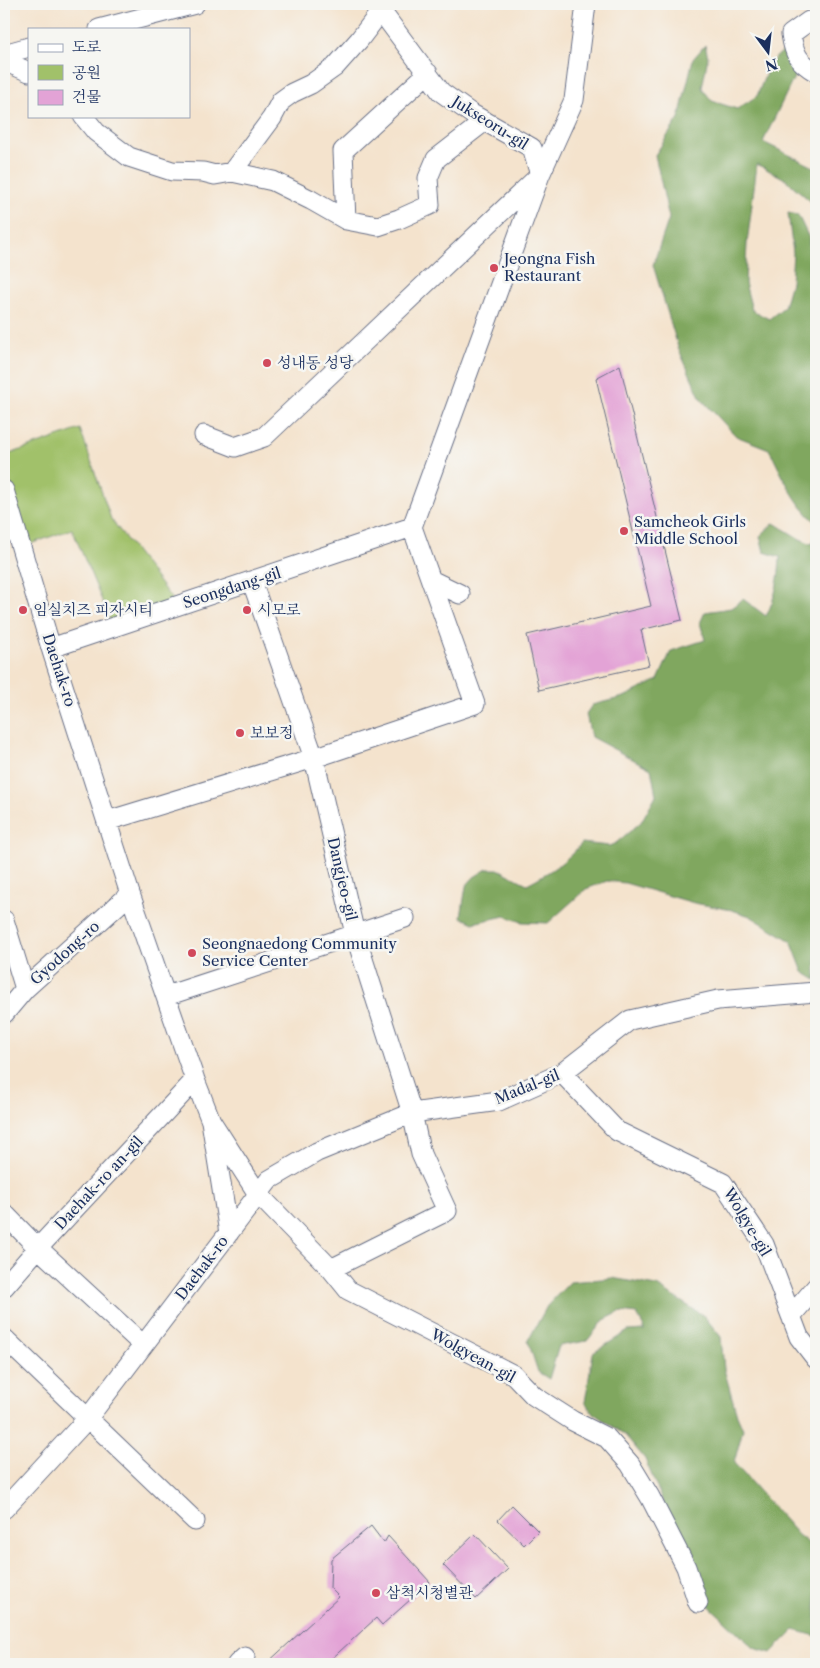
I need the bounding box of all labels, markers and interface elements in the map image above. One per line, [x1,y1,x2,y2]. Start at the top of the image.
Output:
legend [28,28,190,118]
north arrow [742,28,792,78]
text: 도로 [72,37,101,56]
text: N [763,54,780,75]
text: 공원 [72,63,101,82]
text: 건물 [72,87,101,106]
street label: Jukseoru-gil [447,91,532,154]
place label: Jeongna Fish Restaurant [502,249,596,285]
marker: Jeongna Fish Restaurant [488,262,500,274]
place label: 성내동 성당 [277,353,354,372]
marker: 성내동 성당 [261,357,273,369]
place label: Samcheok Girls Middle School [634,512,746,548]
marker: Samcheok Girls Middle School [618,525,630,537]
street label: Seongdang-gil [180,563,284,612]
place label: 임실치즈 피자시티 [33,600,153,619]
place label: 시모로 [257,600,301,619]
marker: 임실치즈 피자시티 [17,604,29,616]
marker: 시모로 [241,604,253,616]
street label: Daehak-ro [39,631,80,709]
place label: 보보정 [250,723,293,742]
marker: 보보정 [234,727,246,739]
street label: Dangjeo-gil [324,835,361,923]
street label: Gyodong-ro [26,916,103,989]
place label: Seongnaedong Community Service Center [202,934,397,970]
marker: Seongnaedong Community Service Center [186,947,198,959]
street label: Madal-gil [492,1065,563,1108]
street label: Daehak-ro an-gil [50,1131,147,1233]
street label: Wolgye-gil [719,1183,776,1260]
street label: Daehak-ro [171,1232,232,1304]
street label: Wolgyean-gil [427,1324,520,1387]
place label: 삼척시청별관 [386,1583,473,1602]
marker: 삼척시청별관 [370,1587,382,1599]

